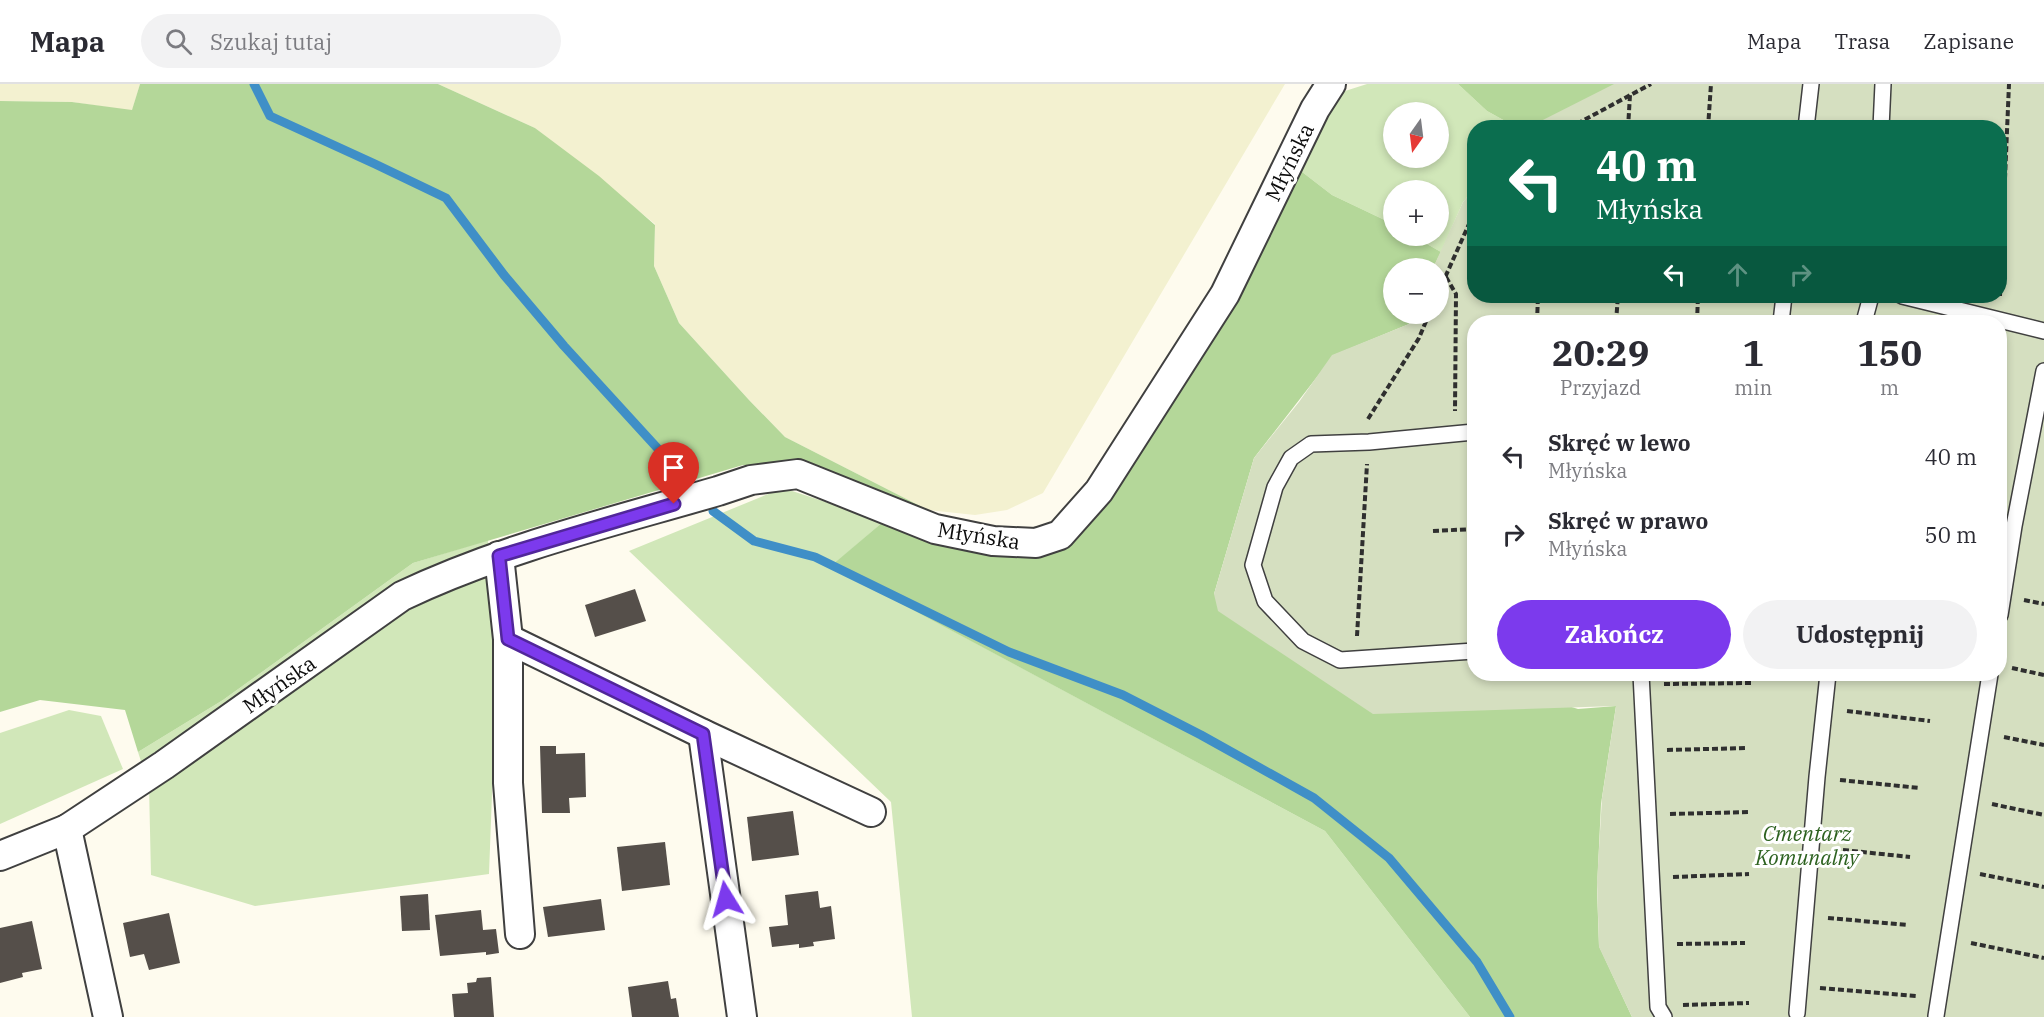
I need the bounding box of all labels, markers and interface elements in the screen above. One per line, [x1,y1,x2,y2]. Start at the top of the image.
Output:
search box [141,14,561,68]
text: Mapa [30,23,105,60]
icon: search [162,25,195,58]
text: Szukaj tutaj [210,27,332,56]
text: Mapa [1747,27,1801,55]
text: Trasa [1834,27,1890,55]
text: Zapisane [1923,27,2014,55]
north arrow [1383,102,1449,168]
map controls [1383,102,1449,324]
street label: Młyńska [1258,118,1320,206]
text: 40 m [1596,138,1697,193]
icon: left [1497,144,1575,222]
button: + [1383,180,1449,246]
text: Młyńska [1596,191,1703,226]
button: − [1383,258,1449,324]
icon: left [1658,258,1691,291]
icon: ahead [1721,258,1754,291]
icon: right [1784,258,1817,291]
text: 20:29 [1552,329,1649,376]
text: 1 [1742,329,1764,376]
text: 150 [1857,329,1922,376]
text: Przyjazd [1560,374,1641,401]
text: min [1734,374,1772,401]
text: m [1880,374,1899,401]
text: Skręć w lewo [1548,428,1691,457]
icon: left [1497,440,1530,473]
pin [648,442,699,504]
text: 40 m [1925,442,1977,471]
icon: arrive [657,451,690,484]
text: Młyńska [1548,457,1627,484]
text: Skręć w prawo [1548,506,1708,535]
street label: Młyńska [936,515,1022,555]
icon: right [1497,518,1530,551]
text: 50 m [1925,520,1977,549]
text: Młyńska [1548,535,1627,562]
button: Zakończ [1497,600,1731,669]
button: Udostępnij [1743,600,1977,669]
street label: Młyńska [237,649,321,719]
park label: Cmentarz Komunalny [1754,819,1861,871]
position arrow [694,867,758,931]

